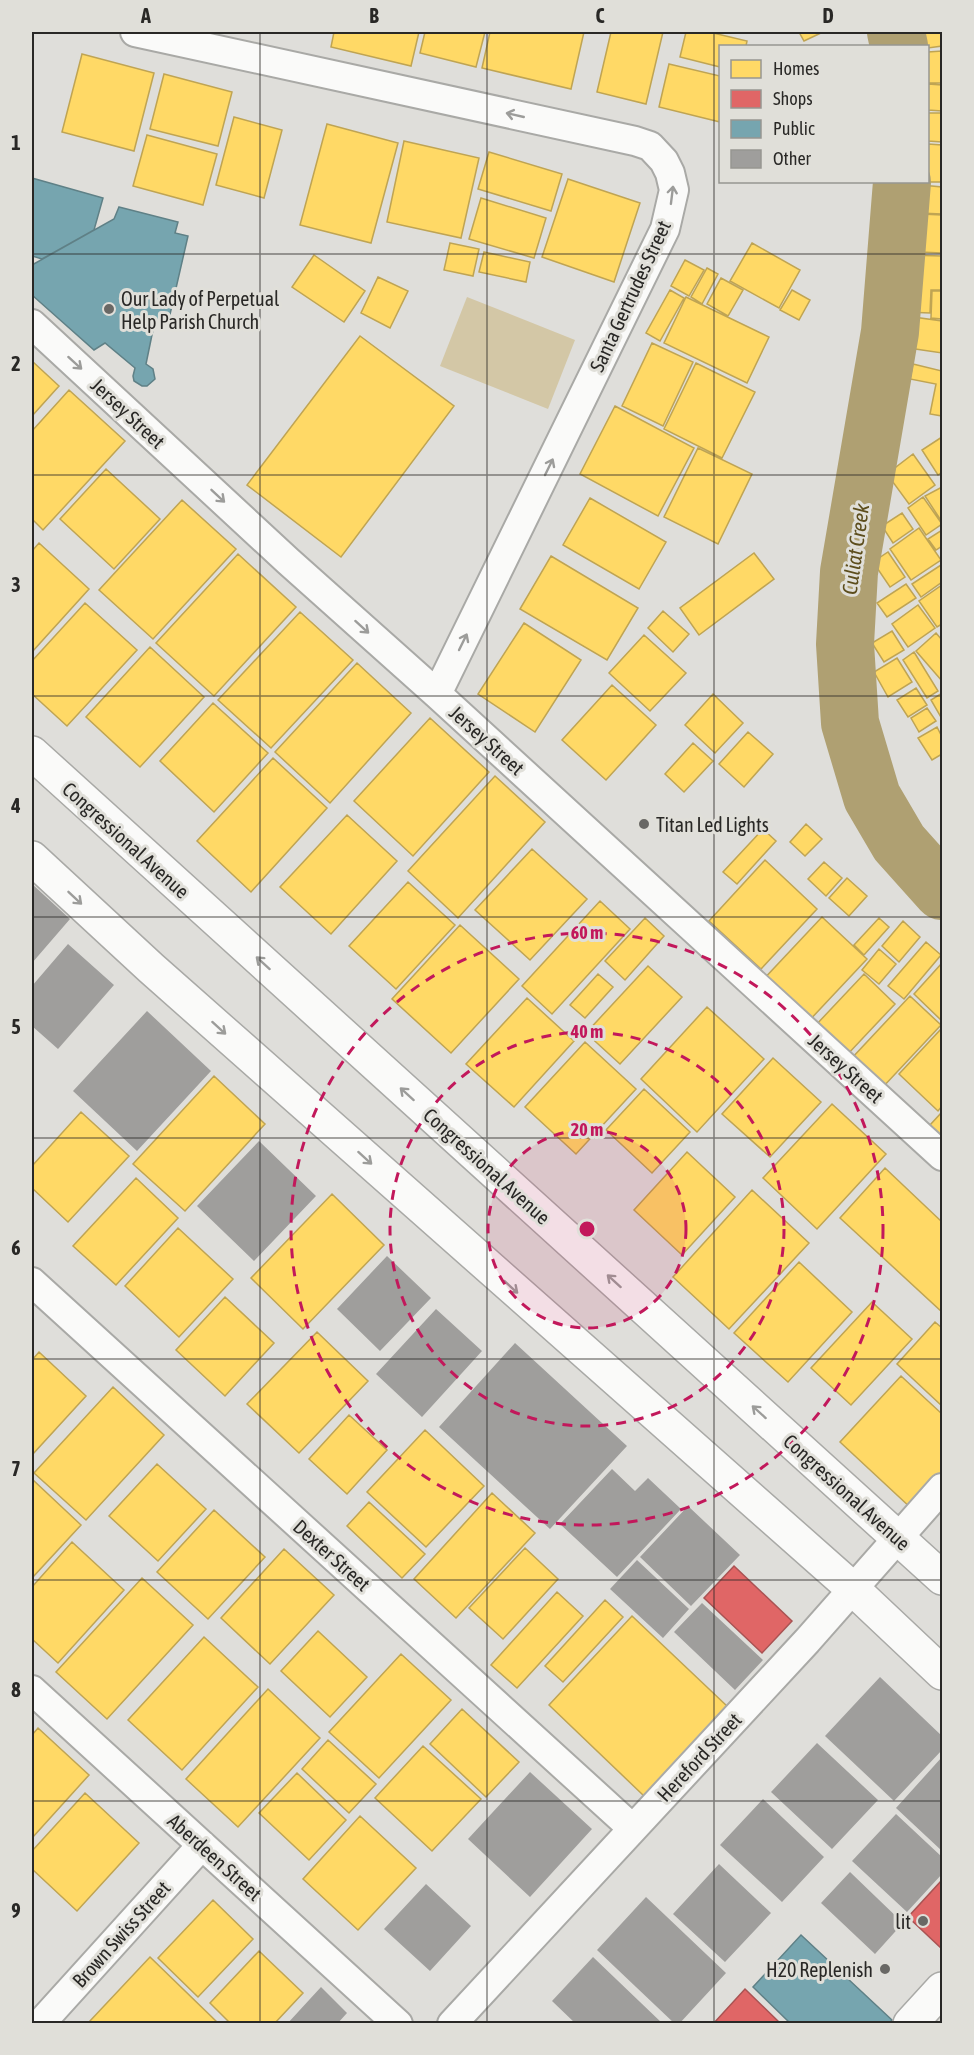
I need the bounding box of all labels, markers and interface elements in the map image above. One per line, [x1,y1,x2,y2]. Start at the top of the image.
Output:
text: A [140,4,151,27]
text: B [369,4,379,27]
text: C [596,4,605,27]
text: D [822,4,834,27]
legend [719,45,929,183]
text: Homes [773,58,819,79]
text: Shops [773,88,813,109]
one-way arrow [506,108,525,120]
text: Public [773,118,815,139]
text: 1 [11,131,21,154]
text: Other [773,148,812,169]
one-way arrow [667,185,678,205]
street label: Santa Gertrudes Street [585,217,675,375]
place label: Our Lady of Perpetual Help Parish Church [121,287,280,333]
marker: Our Lady of Perpetual Help Parish Church [102,302,116,316]
text: 2 [11,352,21,375]
one-way arrow [67,356,82,371]
street label: Jersey Street [86,373,170,453]
one-way arrow [543,458,555,476]
one-way arrow [210,489,225,503]
water label: Culiat Creek [837,501,873,596]
text: 3 [11,573,21,596]
one-way arrow [354,620,369,634]
one-way arrow [457,633,469,651]
street label: Jersey Street [445,701,529,780]
street label: Congressional Avenue [58,777,194,903]
text: 4 [10,794,21,817]
place label: Titan Led Lights [656,813,769,836]
marker: Titan Led Lights [637,817,651,831]
one-way arrow [67,891,82,905]
text: 60 m [571,922,603,943]
one-way arrow [255,956,270,970]
text: 5 [11,1015,21,1038]
one-way arrow [212,1021,227,1035]
text: 40 m [570,1021,603,1042]
street label: Jersey Street [804,1029,888,1108]
one-way arrow [400,1087,415,1101]
street label: Congressional Avenue [419,1103,555,1229]
text: 20 m [571,1119,603,1140]
one-way arrow [358,1151,373,1165]
centre of rings [577,1219,597,1239]
text: 6 [11,1236,21,1259]
one-way arrow [607,1274,622,1288]
one-way arrow [504,1280,519,1294]
one-way arrow [752,1405,767,1419]
street label: Congressional Avenue [779,1429,915,1555]
text: 7 [11,1457,21,1480]
street label: Dexter Street [289,1515,375,1596]
text: 8 [11,1678,21,1701]
street label: Hereford Street [652,1708,746,1806]
street label: Aberdeen Street [163,1809,267,1905]
street label: Brown Swiss Street [67,1876,175,1992]
text: 9 [11,1899,21,1922]
place label: lit [895,1910,911,1933]
marker: lit [916,1914,930,1928]
place label: H20 Replenish [766,1958,873,1981]
marker: H20 Replenish [878,1962,892,1976]

